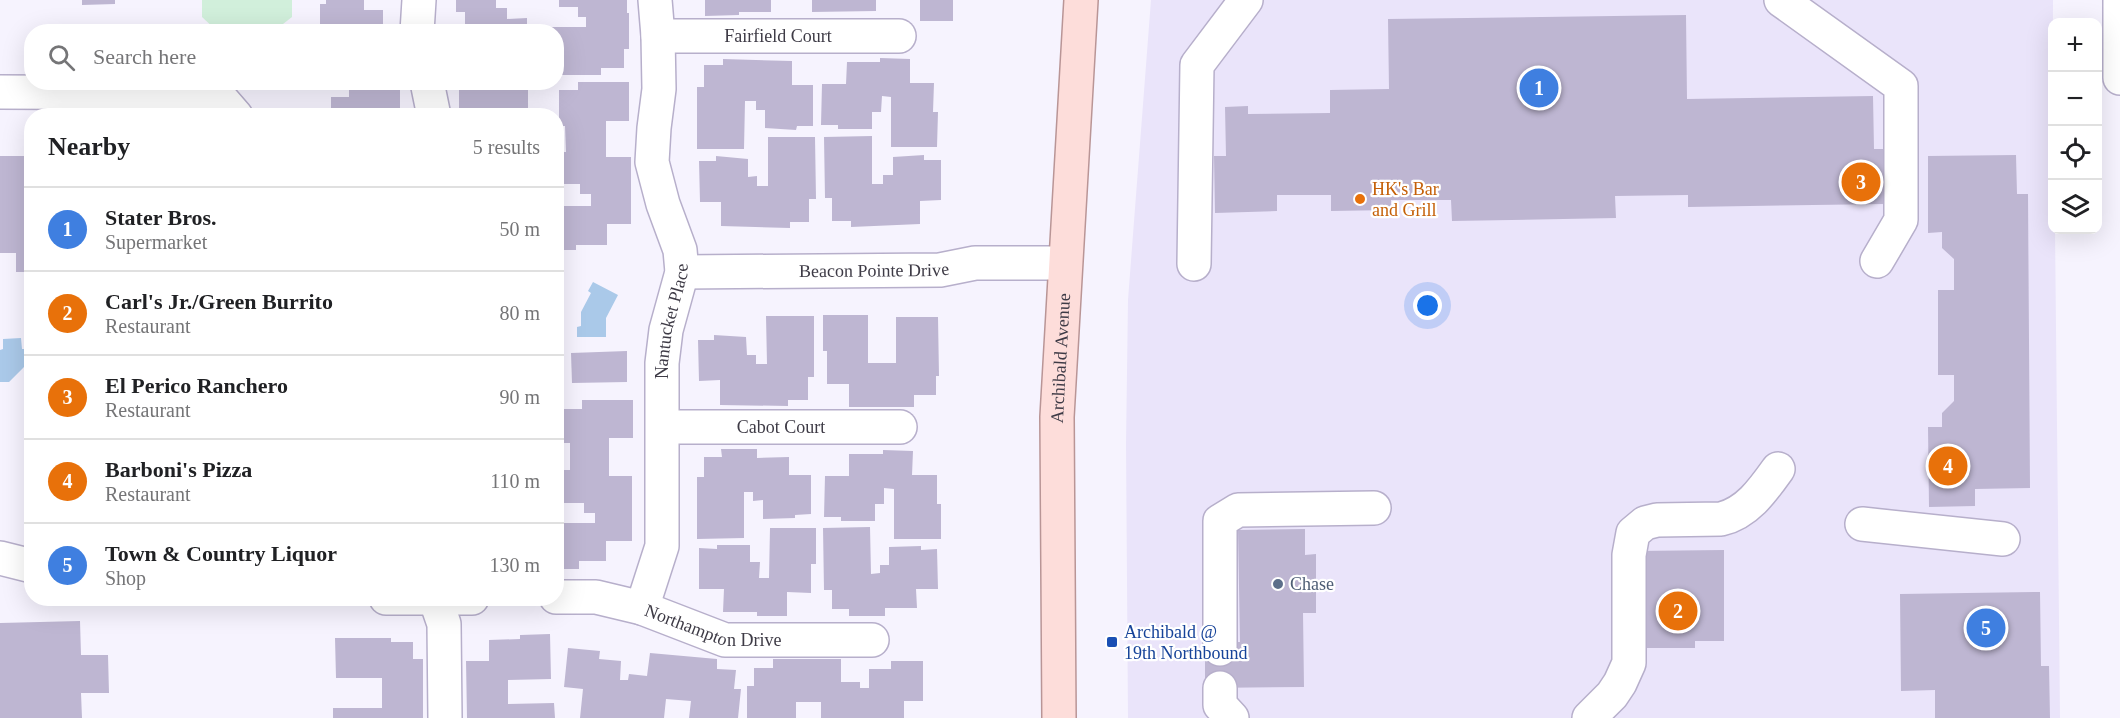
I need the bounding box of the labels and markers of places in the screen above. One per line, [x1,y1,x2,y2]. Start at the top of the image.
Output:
pin: 1 [1520,66,1558,110]
pin: 3 [1842,160,1880,204]
place label: HK's Bar and Grill [1372,179,1439,220]
marker: HK's Bar and Grill [1353,192,1367,206]
pin: 4 [1928,444,1968,488]
place label: Chase [1290,574,1334,594]
marker: Chase [1271,577,1285,591]
pin: 2 [1658,588,1698,634]
pin: 5 [1966,606,2006,650]
place label: Archibald @ 19th Northbound [1124,622,1248,663]
marker: Archibald @ 19th Northbound [1105,635,1119,649]

